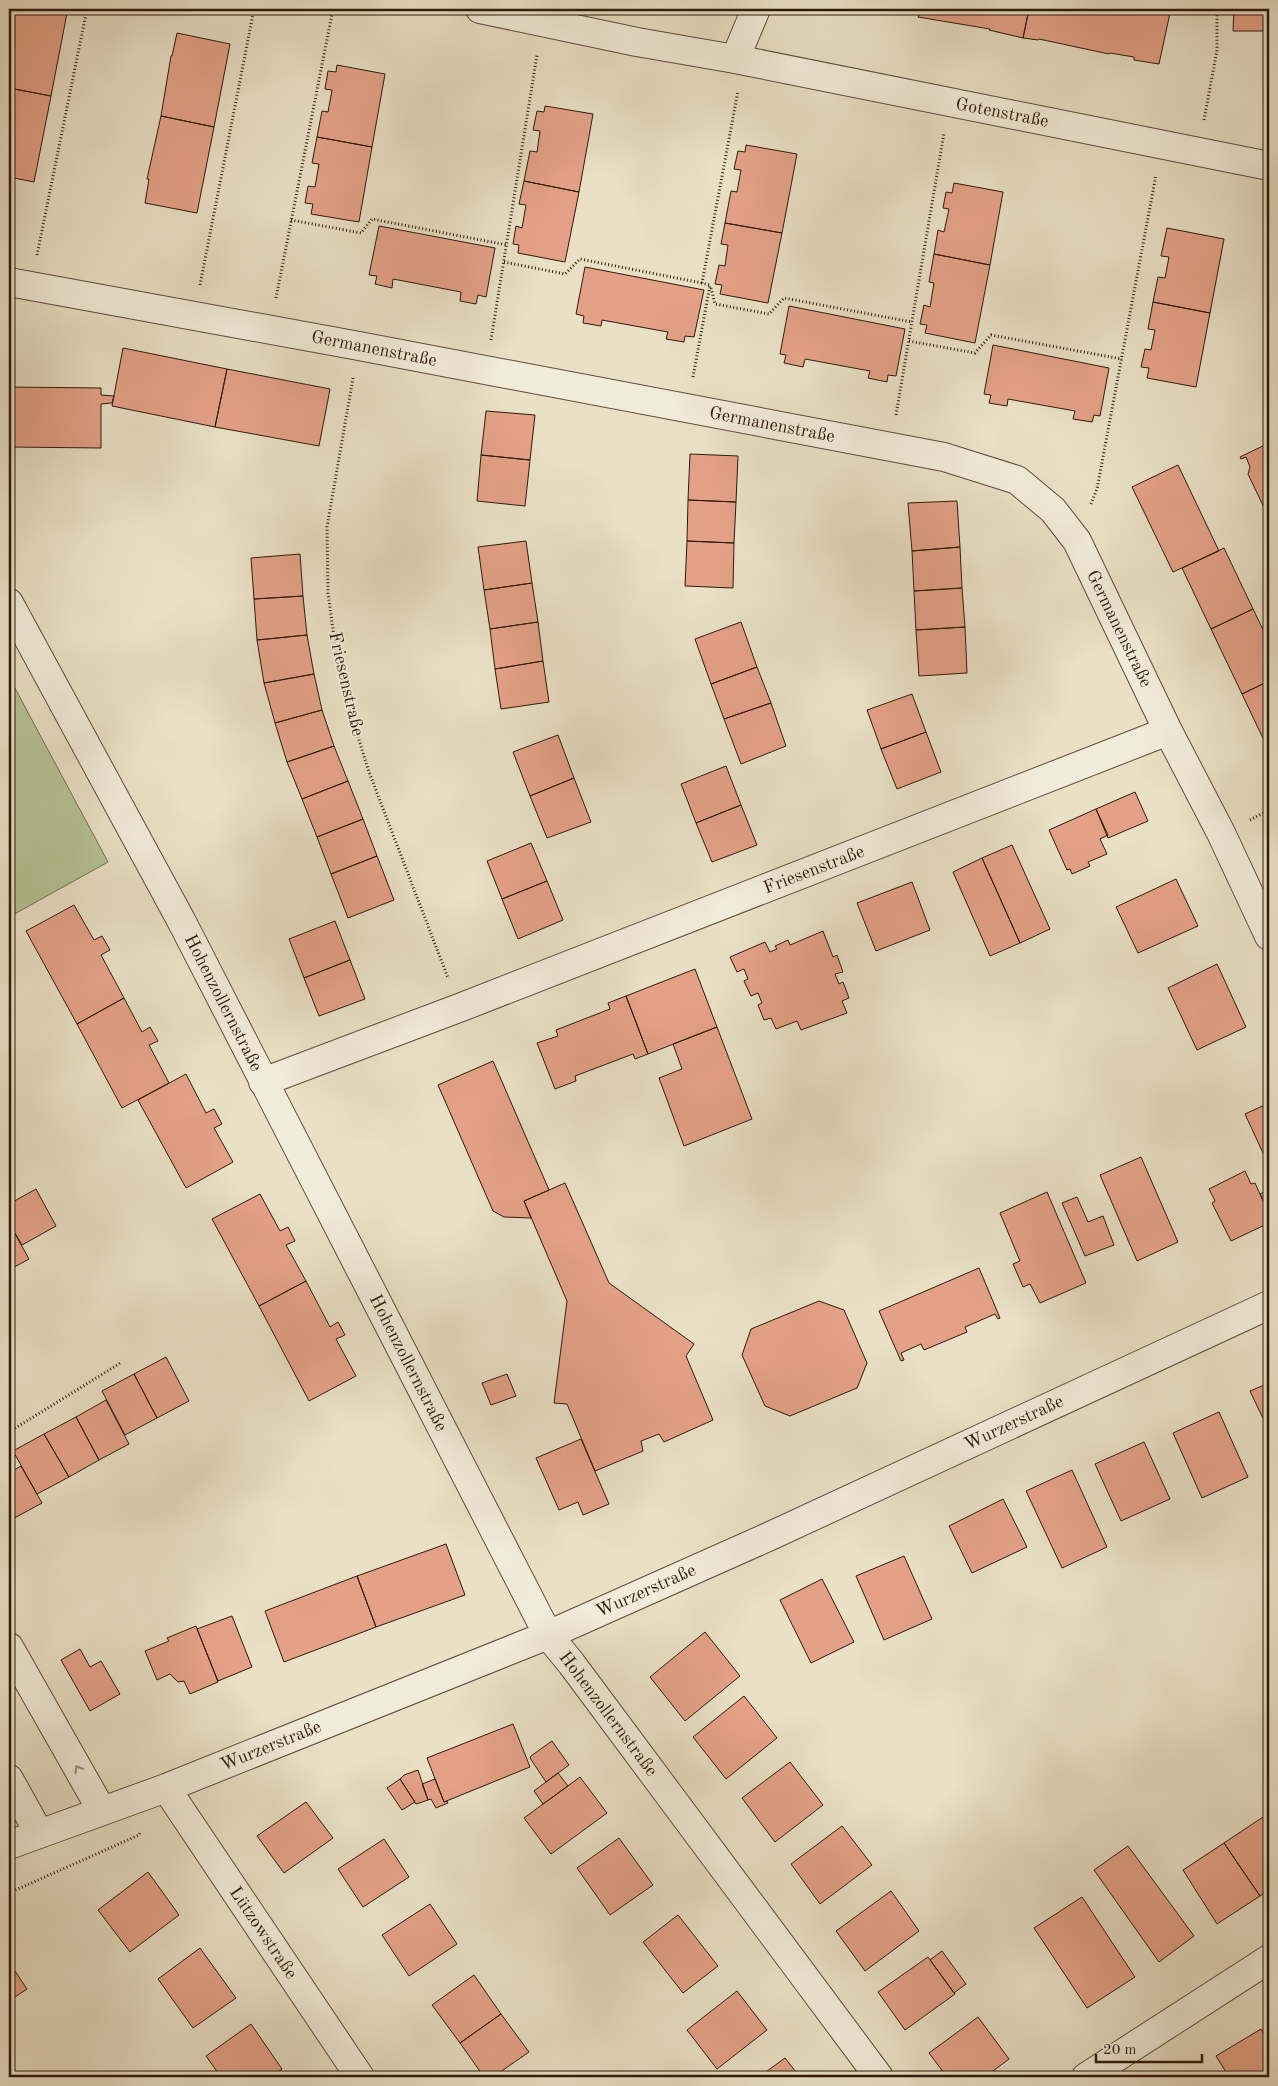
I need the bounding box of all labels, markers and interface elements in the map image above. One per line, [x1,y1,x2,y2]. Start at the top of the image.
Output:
street label: Gotenstraße [954,95,1050,131]
street label: Germanenstraße [310,328,438,370]
street label: Germanenstraße [708,404,836,446]
street label: Germanenstraße [1083,568,1155,690]
street label: Friesenstraße [325,630,367,738]
street label: Friesenstraße [761,842,867,898]
street label: Hohenzollernstraße [181,932,265,1074]
street label: Hohenzollernstraße [366,1292,450,1434]
street label: Wurzerstraße [962,1392,1066,1454]
street label: Wurzerstraße [593,1561,699,1621]
street label: Hohenzollernstraße [555,1648,661,1780]
street label: Wurzerstraße [218,1718,324,1774]
one-way arrow [74,1765,84,1774]
street label: Lützowstraße [226,1884,300,1982]
scale bar [1096,2031,1202,2063]
text: 20 m [1103,2043,1137,2058]

